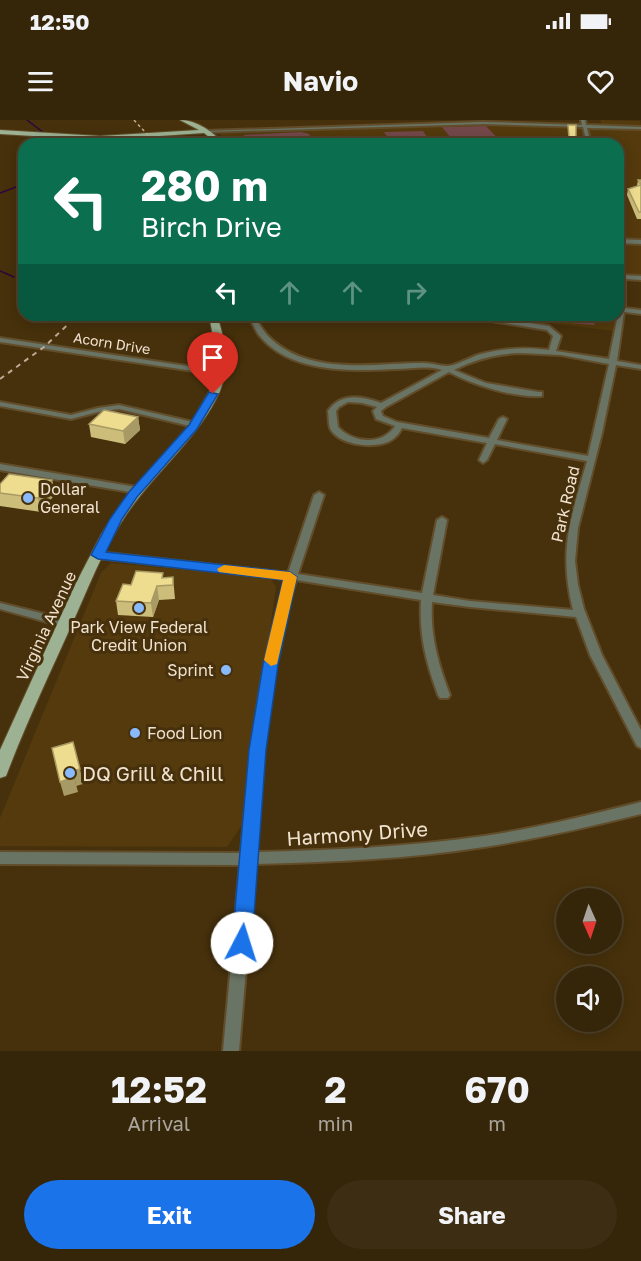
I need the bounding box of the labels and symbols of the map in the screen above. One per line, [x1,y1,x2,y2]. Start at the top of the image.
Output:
street label: Acorn Drive [72,329,152,357]
pin [187,332,238,394]
street label: Park Road [547,464,583,544]
place label: Dollar General [40,479,100,517]
marker: Dollar General [21,491,35,505]
street label: Virginia Avenue [12,568,80,684]
marker: Park View Federal Credit Union [132,601,146,615]
place label: Park View Federal Credit Union [70,617,208,655]
place label: Sprint [167,660,214,680]
marker: Sprint [219,663,233,677]
place label: Food Lion [147,723,222,743]
marker: Food Lion [128,726,142,740]
place label: DQ Grill & Chill [82,761,223,785]
marker: DQ Grill & Chill [63,766,77,780]
street label: Harmony Drive [285,816,429,850]
north arrow [556,888,622,954]
position arrow [210,911,274,975]

